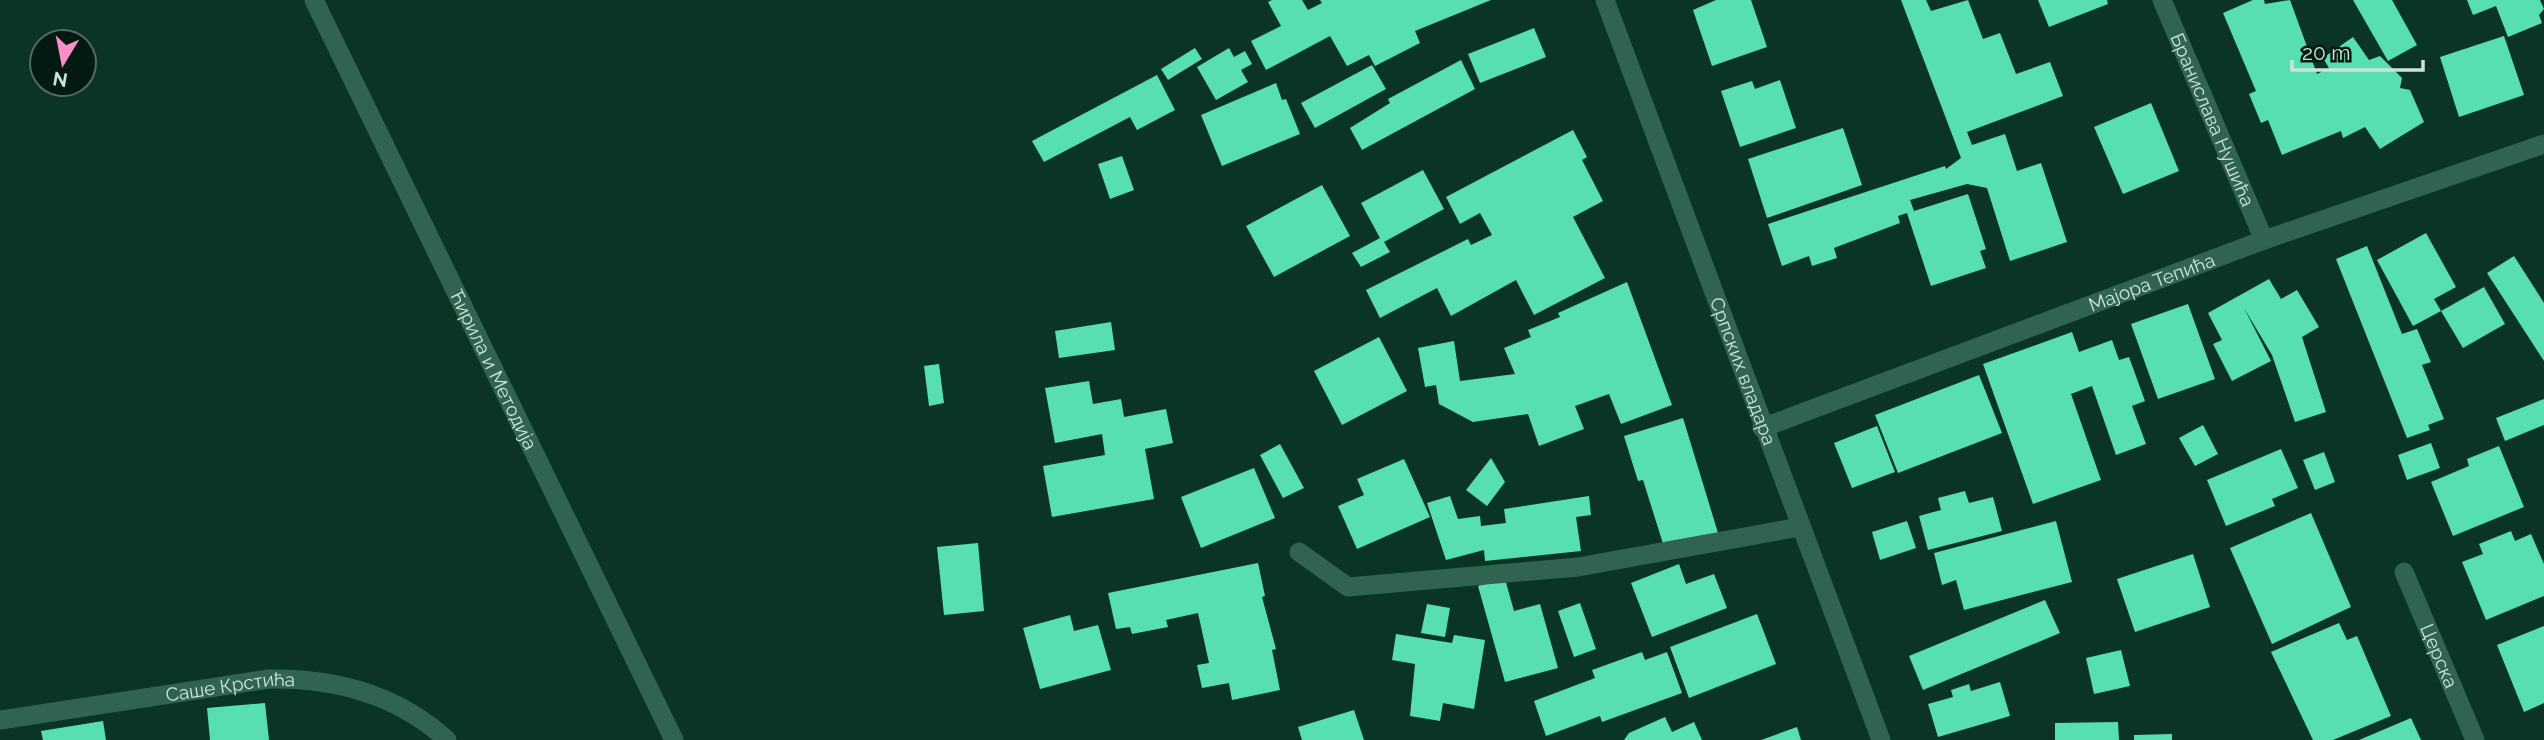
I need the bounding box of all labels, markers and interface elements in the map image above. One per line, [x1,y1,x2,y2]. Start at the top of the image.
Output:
north arrow [28,28,98,98]
scale bar [2292,28,2423,72]
street label: Бранислава Нушића [2166,30,2259,210]
text: 20 m [2302,40,2350,65]
text: N [51,68,69,92]
street label: Мајора Тепића [2085,248,2218,316]
street label: Ћирила и Методија [446,286,542,453]
street label: Српских владара [1706,294,1781,448]
street label: Церска [2416,620,2463,691]
street label: Саше Крстића [164,667,296,706]

